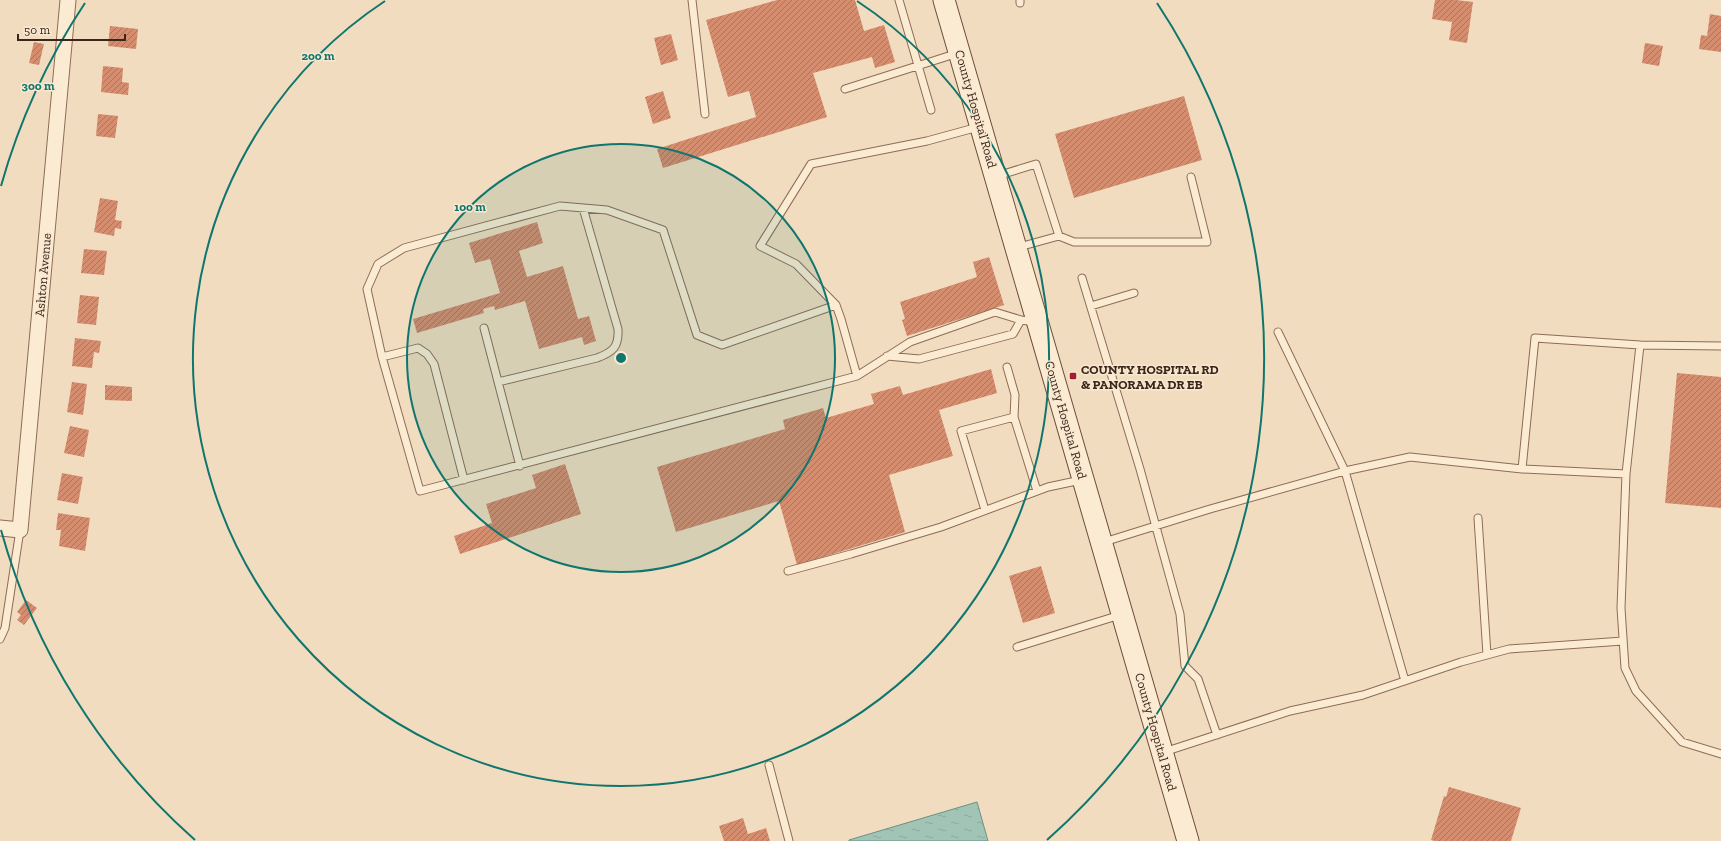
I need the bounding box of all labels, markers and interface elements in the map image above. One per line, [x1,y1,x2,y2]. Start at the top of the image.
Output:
scale bar [18,16,125,42]
text: 50 m [24,23,51,37]
street label: County Hospital Road [952,48,1000,170]
text: 200 m [301,49,335,63]
text: 300 m [22,79,55,93]
text: 100 m [454,200,486,214]
street label: Ashton Avenue [32,232,54,318]
centre of rings [614,351,628,365]
street label: County Hospital Road [1042,359,1090,481]
place label: COUNTY HOSPITAL RD & PANORAMA DR EB [1081,362,1219,392]
marker: COUNTY HOSPITAL RD & PANORAMA DR EB [1068,371,1078,381]
street label: County Hospital Road [1132,671,1180,793]

